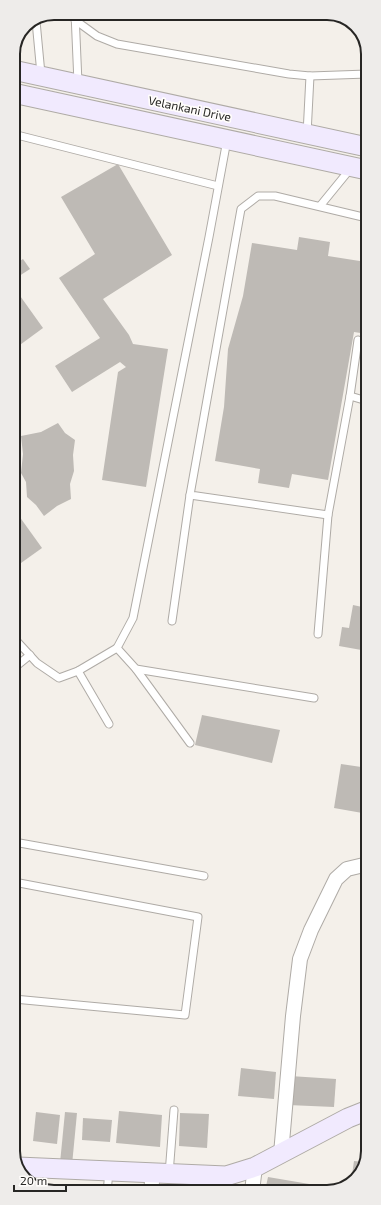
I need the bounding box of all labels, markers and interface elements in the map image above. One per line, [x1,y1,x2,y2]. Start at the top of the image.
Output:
street label: Velankani Drive [147,92,233,124]
scale bar [14,1167,66,1193]
text: 20 m [20,1173,47,1187]

